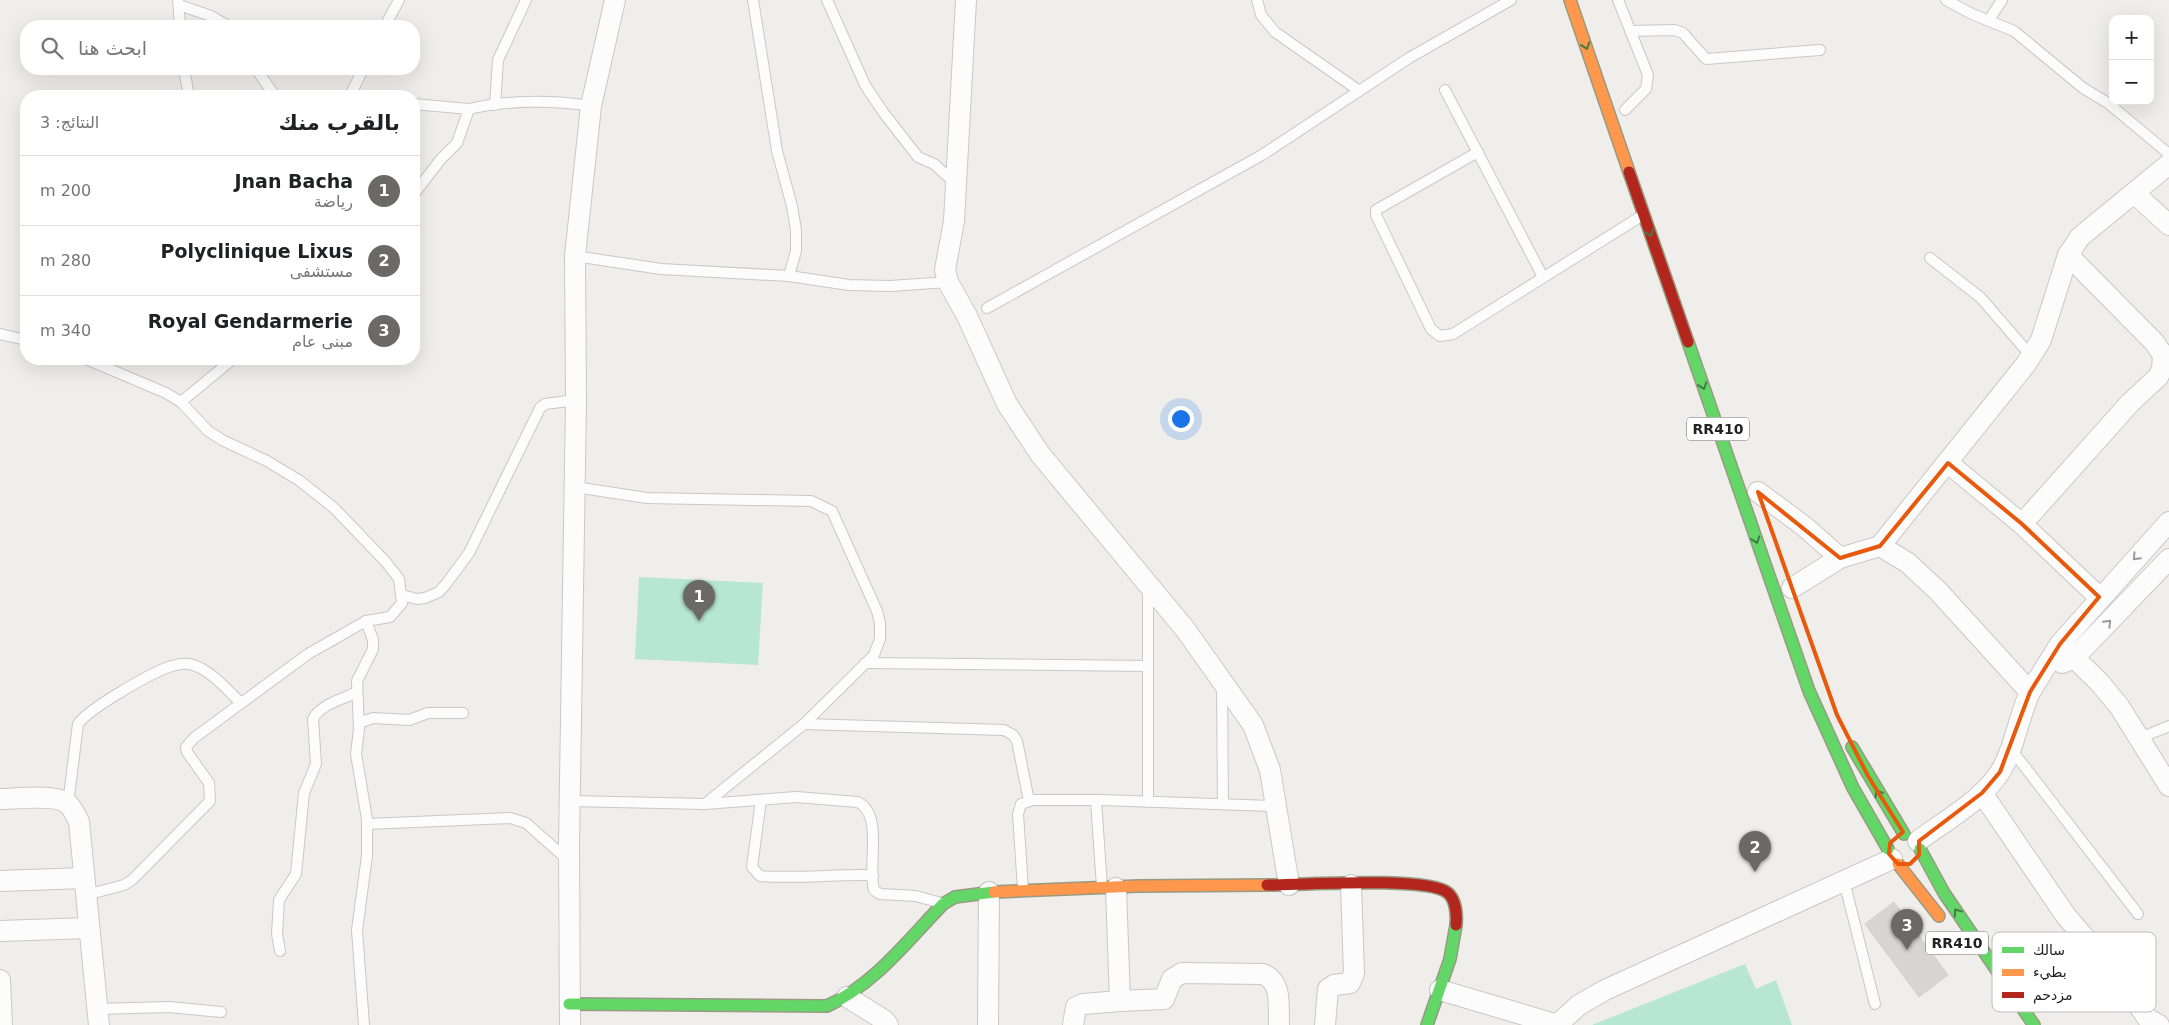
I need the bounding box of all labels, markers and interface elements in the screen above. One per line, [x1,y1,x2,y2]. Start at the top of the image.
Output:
map controls [2109,15,2154,105]
button: + [2109,15,2154,60]
search box [20,20,420,75]
icon: search [38,34,66,62]
text: ابحث هنا [78,37,147,59]
one-way arrow [1580,41,1590,50]
button: − [2109,60,2154,105]
text: بالقرب منك [279,111,400,135]
text: النتائج: 3 [40,113,99,132]
text: Jnan Bacha [235,170,353,192]
text: 200 m [40,181,91,200]
text: 1 [378,181,390,200]
text: رياضة [314,192,353,211]
one-way arrow [1644,228,1654,236]
text: Polyclinique Lixus [160,240,353,262]
text: 280 m [40,251,91,270]
text: 2 [378,251,390,270]
text: مستشفى [290,262,353,281]
text: Royal Gendarmerie [148,310,353,332]
text: 340 m [40,321,91,340]
text: 3 [378,321,390,340]
text: مبنى عام [292,332,353,351]
one-way arrow [1697,382,1707,390]
your location [1168,406,1194,432]
road number: RR410 [1687,418,1749,440]
one-way arrow [1750,535,1760,544]
one-way arrow [2133,552,2142,561]
pin: 1 [683,580,715,621]
one-way arrow [2102,620,2111,629]
one-way arrow [1874,789,1884,798]
pin: 2 [1739,831,1771,872]
one-way arrow [1954,908,1963,918]
pin: 3 [1891,909,1923,950]
road number: RR410 [1926,931,1988,954]
legend [1992,932,2156,1012]
text: سالك [2033,942,2065,958]
text: بطيء [2033,964,2067,981]
text: مزدحم [2033,987,2072,1004]

